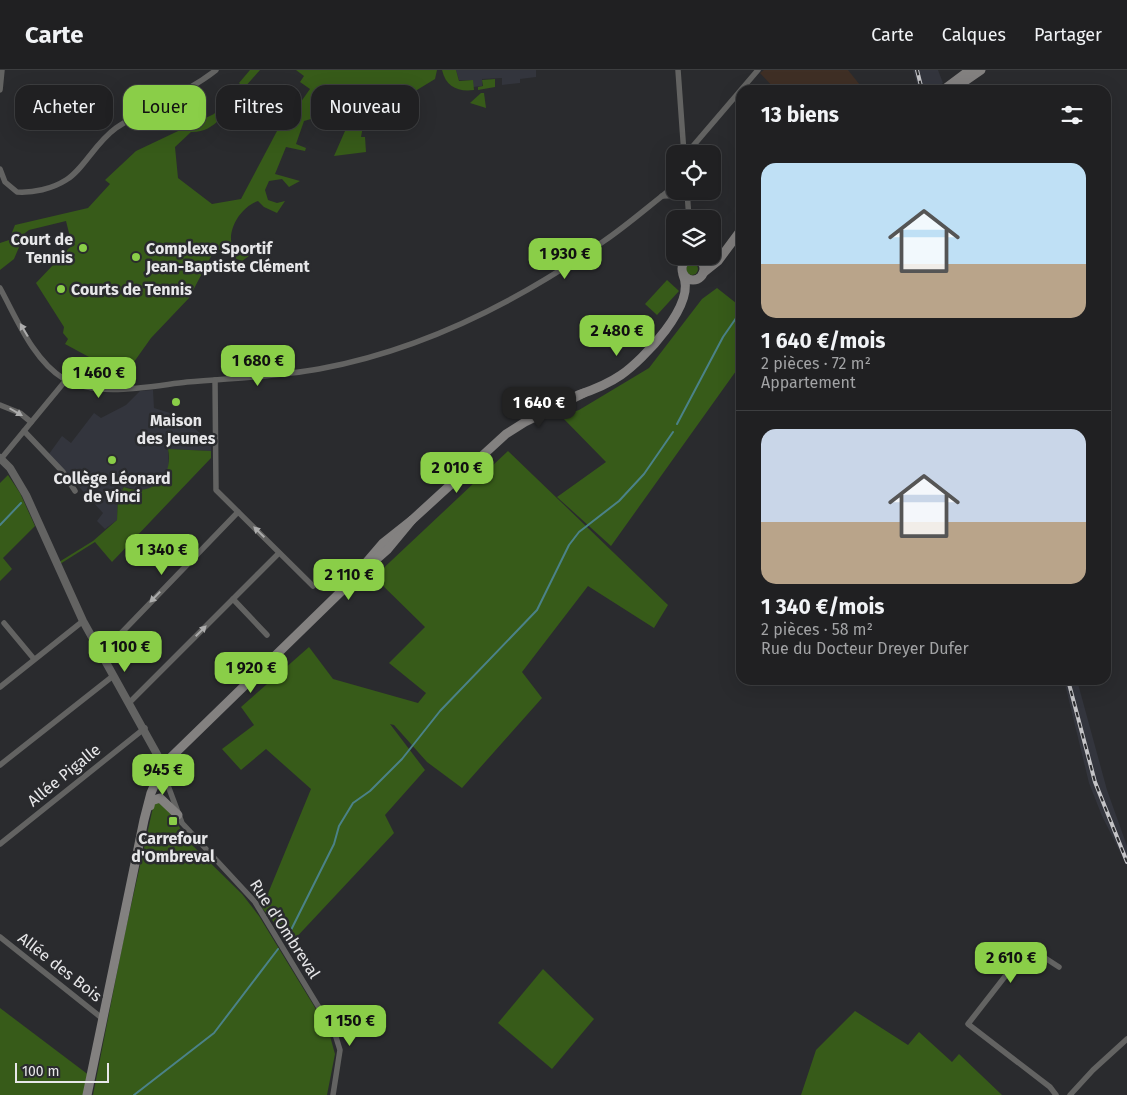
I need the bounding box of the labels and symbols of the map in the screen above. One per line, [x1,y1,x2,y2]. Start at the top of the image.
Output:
place label: Court de Tennis [11,230,73,267]
pin: 1 930 € [519,238,611,280]
place label: Complexe Sportif Jean-Baptiste Clément [145,239,311,276]
marker: Court de Tennis [77,242,89,254]
marker: Complexe Sportif Jean-Baptiste Clément [130,251,142,263]
place label: Courts de Tennis [71,280,192,299]
marker: Courts de Tennis [55,283,67,295]
pin: 2 480 € [571,314,663,357]
one-way arrow [20,322,28,337]
pin: 1 680 € [212,344,304,387]
pin: 1 460 € [53,356,145,399]
pin: 1 640 € [493,386,585,429]
marker: Maison des Jeunes [170,396,182,408]
one-way arrow [10,408,23,417]
place label: Maison des Jeunes [137,411,216,448]
pin: 2 010 € [411,452,503,494]
marker: Collège Léonard de Vinci [106,454,118,466]
place label: Collège Léonard de Vinci [53,469,171,506]
one-way arrow [253,527,265,539]
pin: 1 340 € [116,534,208,576]
pin: 2 110 € [303,558,395,601]
one-way arrow [149,591,161,603]
one-way arrow [195,625,207,637]
pin: 1 100 € [79,630,171,673]
pin: 1 920 € [205,652,297,694]
street label: Allée Pigalle [24,740,104,810]
pin: 945 € [128,754,198,796]
marker: Carrefour d'Ombreval [167,815,179,827]
place label: Carrefour d'Ombreval [131,829,215,866]
street label: Rue d'Ombreval [246,876,324,982]
street label: Allée des Bois [14,928,106,1006]
pin: 2 610 € [965,942,1057,984]
pin: 1 150 € [304,1004,396,1047]
scale bar [15,1060,109,1083]

